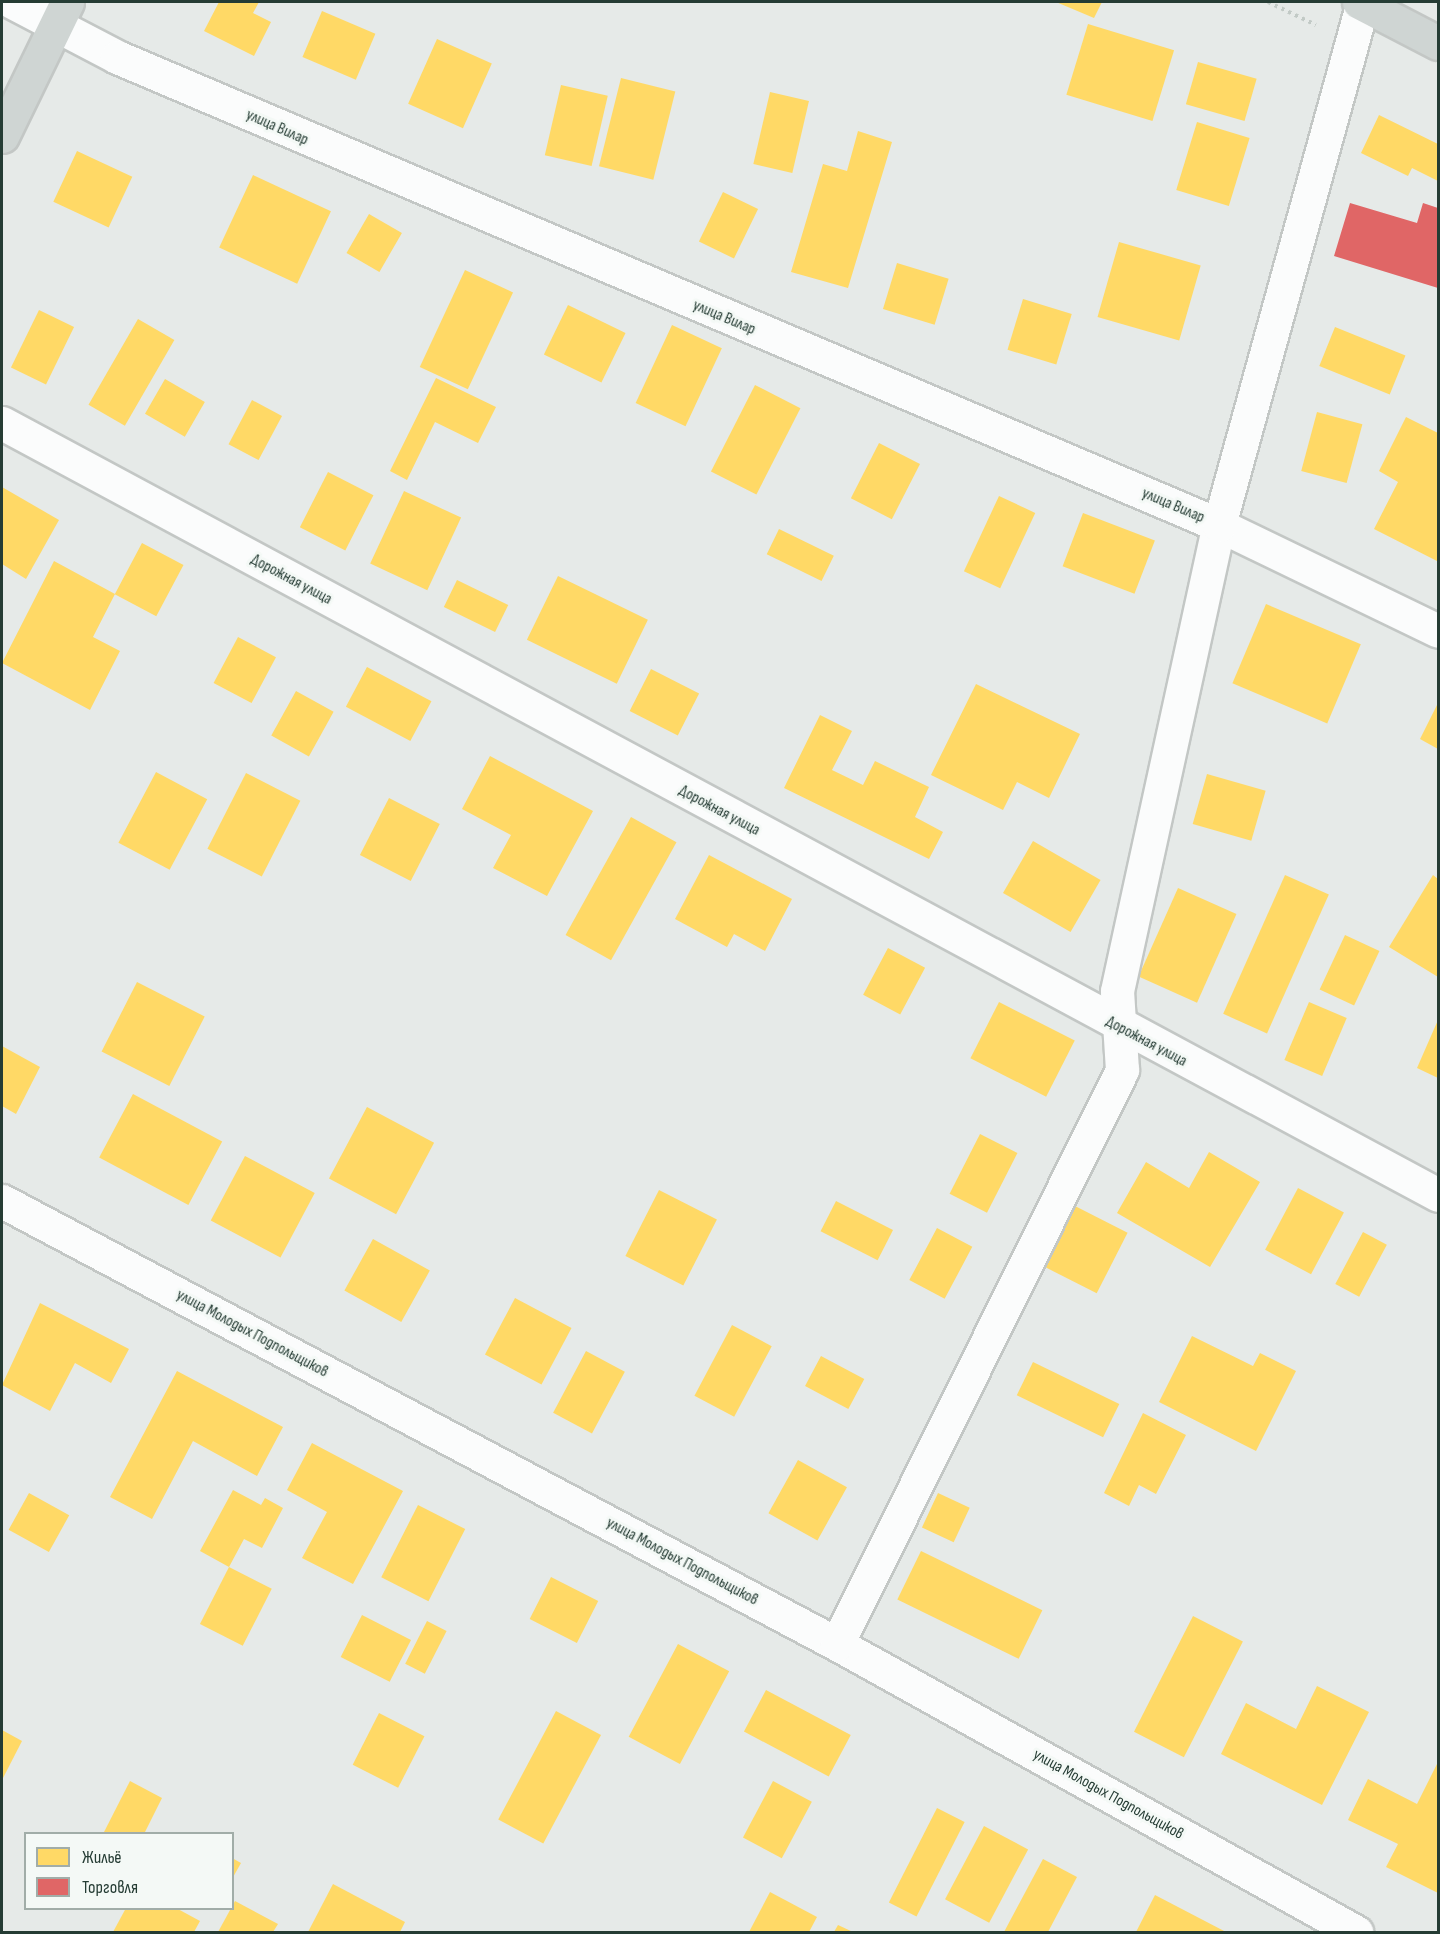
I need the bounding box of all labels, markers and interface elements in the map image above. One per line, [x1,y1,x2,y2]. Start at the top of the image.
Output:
street label: улица Вилар [243,106,311,150]
street label: улица Вилар [690,296,758,340]
street label: улица Вилар [1139,484,1207,528]
street label: Дорожная улица [247,551,335,609]
street label: Дорожная улица [675,782,763,840]
street label: Дорожная улица [1102,1013,1190,1071]
street label: улица Молодых Подпольщиков [173,1286,331,1382]
street label: улица Молодых Подпольщиков [603,1514,761,1610]
street label: улица Молодых Подпольщиков [1029,1746,1187,1844]
legend [24,1832,234,1910]
text: Жильё [82,1847,122,1868]
text: Торговля [82,1877,138,1898]

